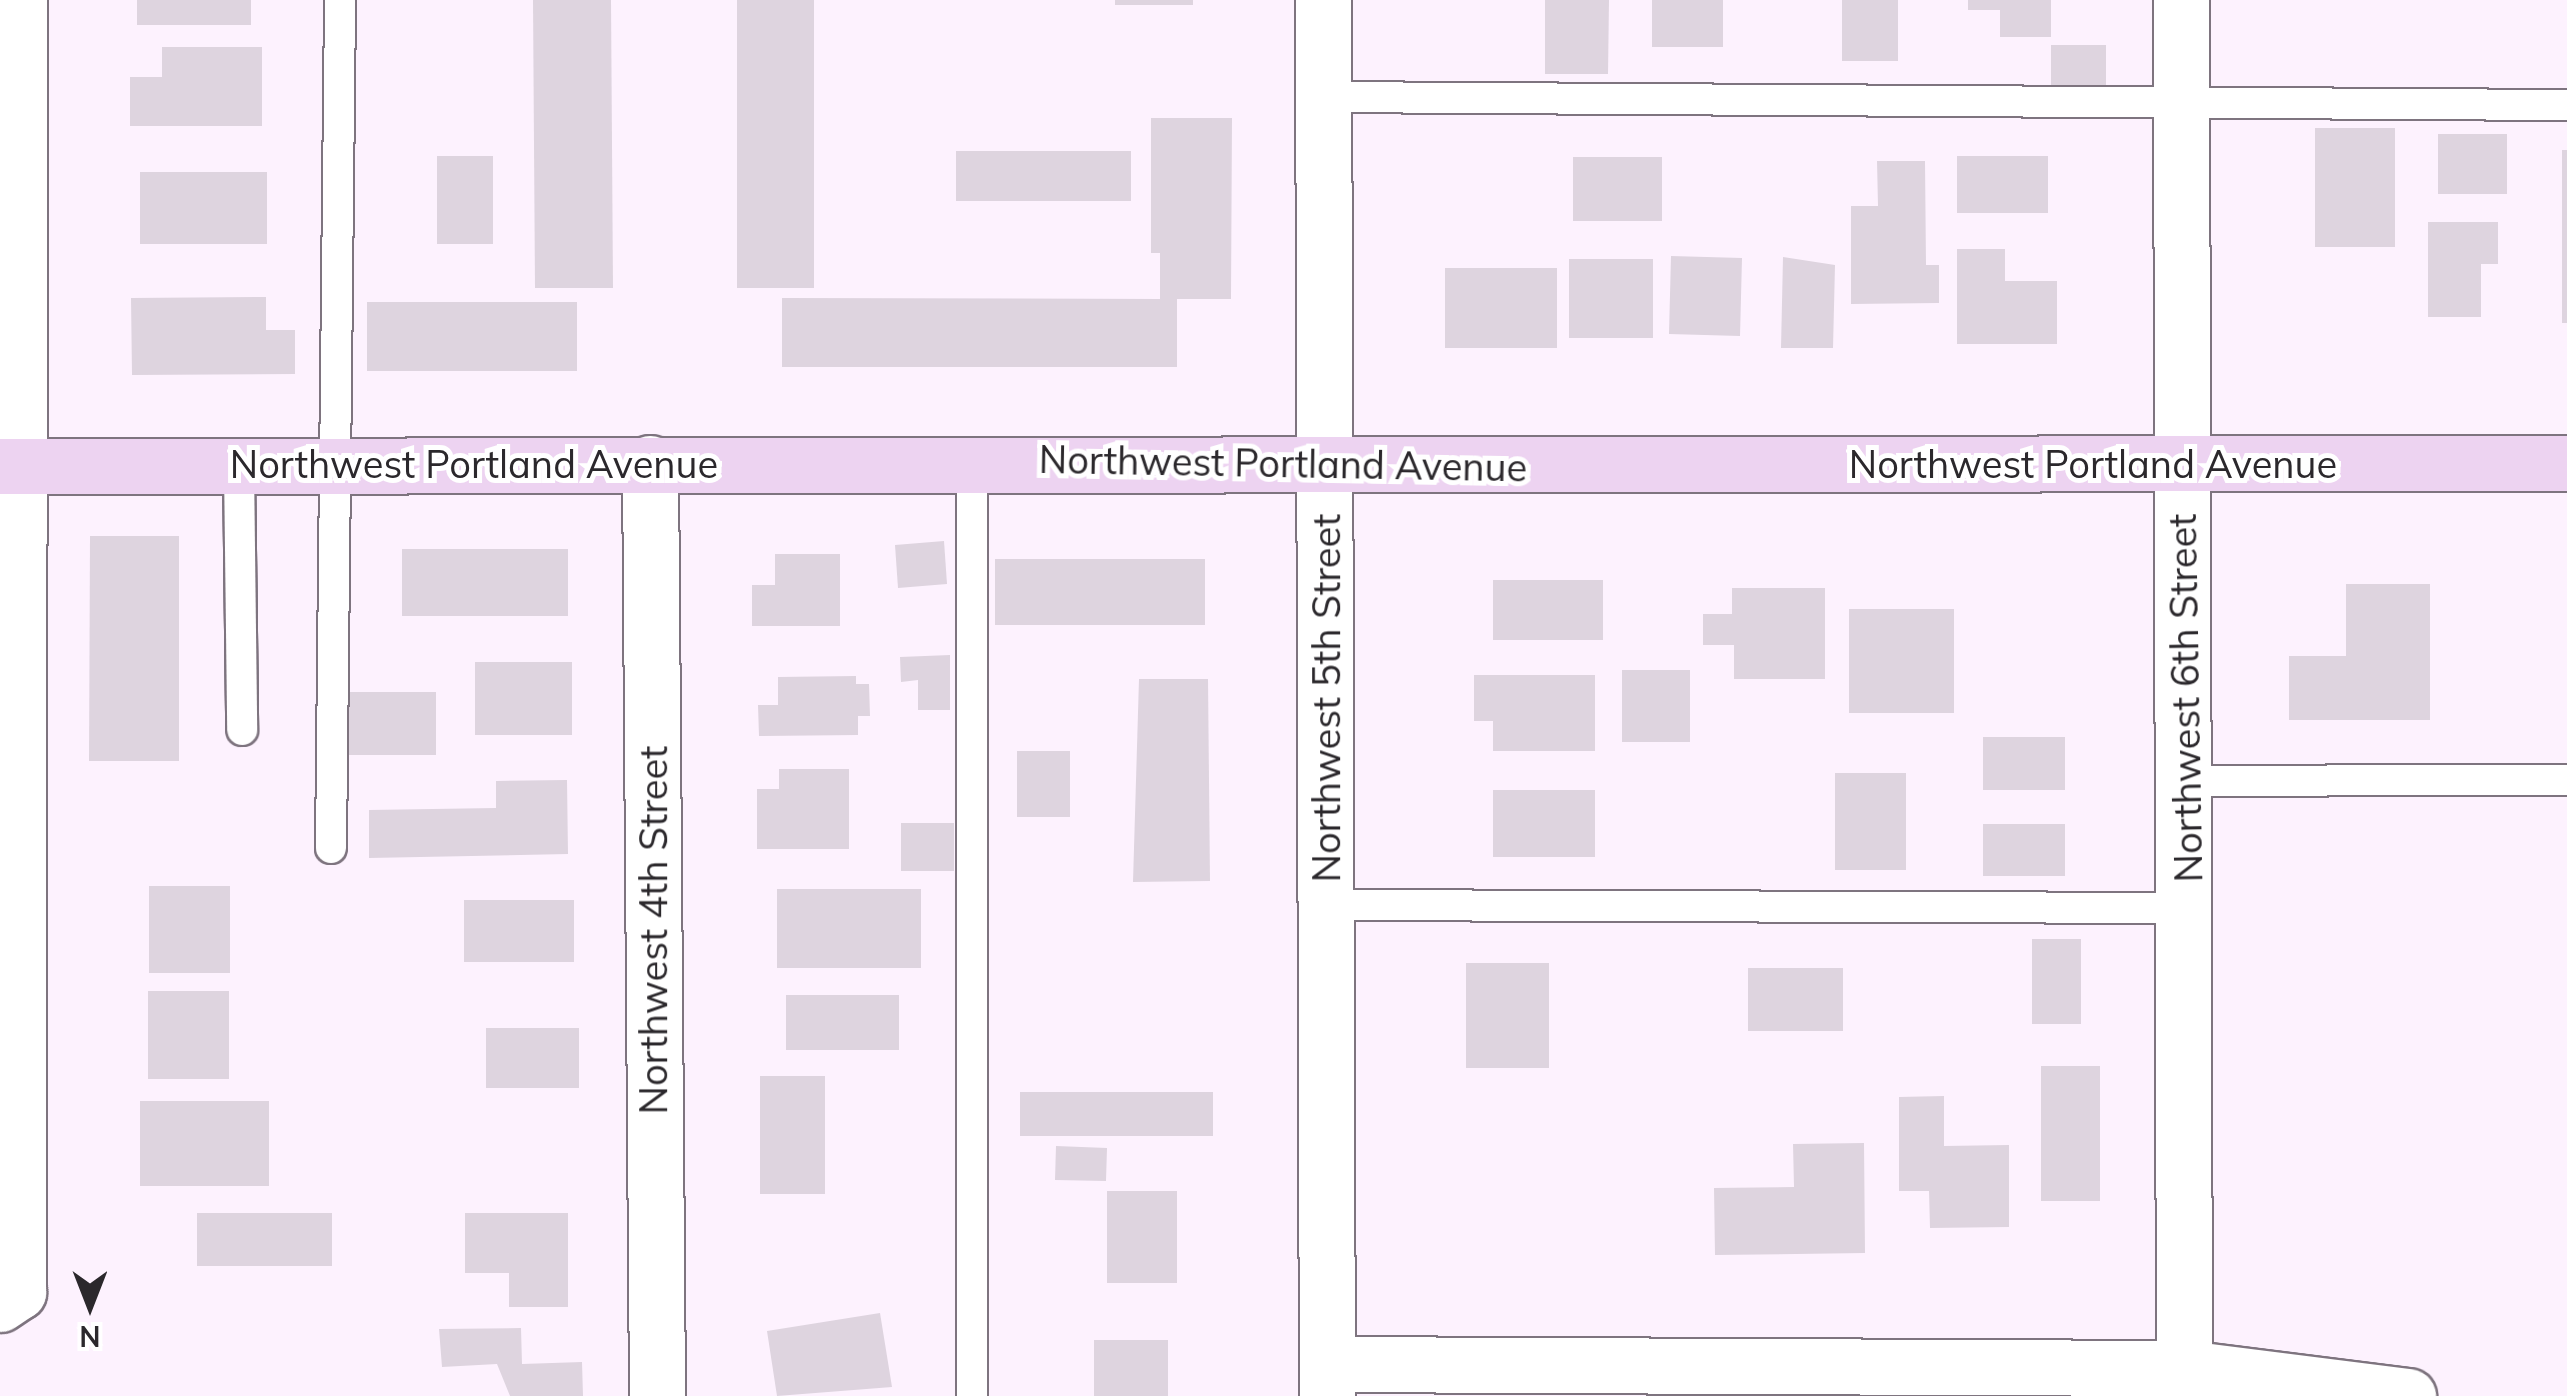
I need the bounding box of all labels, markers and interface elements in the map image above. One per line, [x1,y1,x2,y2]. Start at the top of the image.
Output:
street label: Northwest Portland Avenue [1038,437,1528,491]
street label: Northwest Portland Avenue [230,442,718,488]
street label: Northwest Portland Avenue [1849,442,2337,488]
street label: Northwest 6th Street [2160,513,2212,883]
street label: Northwest 5th Street [1304,514,1350,882]
street label: Northwest 4th Street [631,746,677,1114]
north arrow [40,1256,140,1356]
text: N [79,1319,101,1354]

